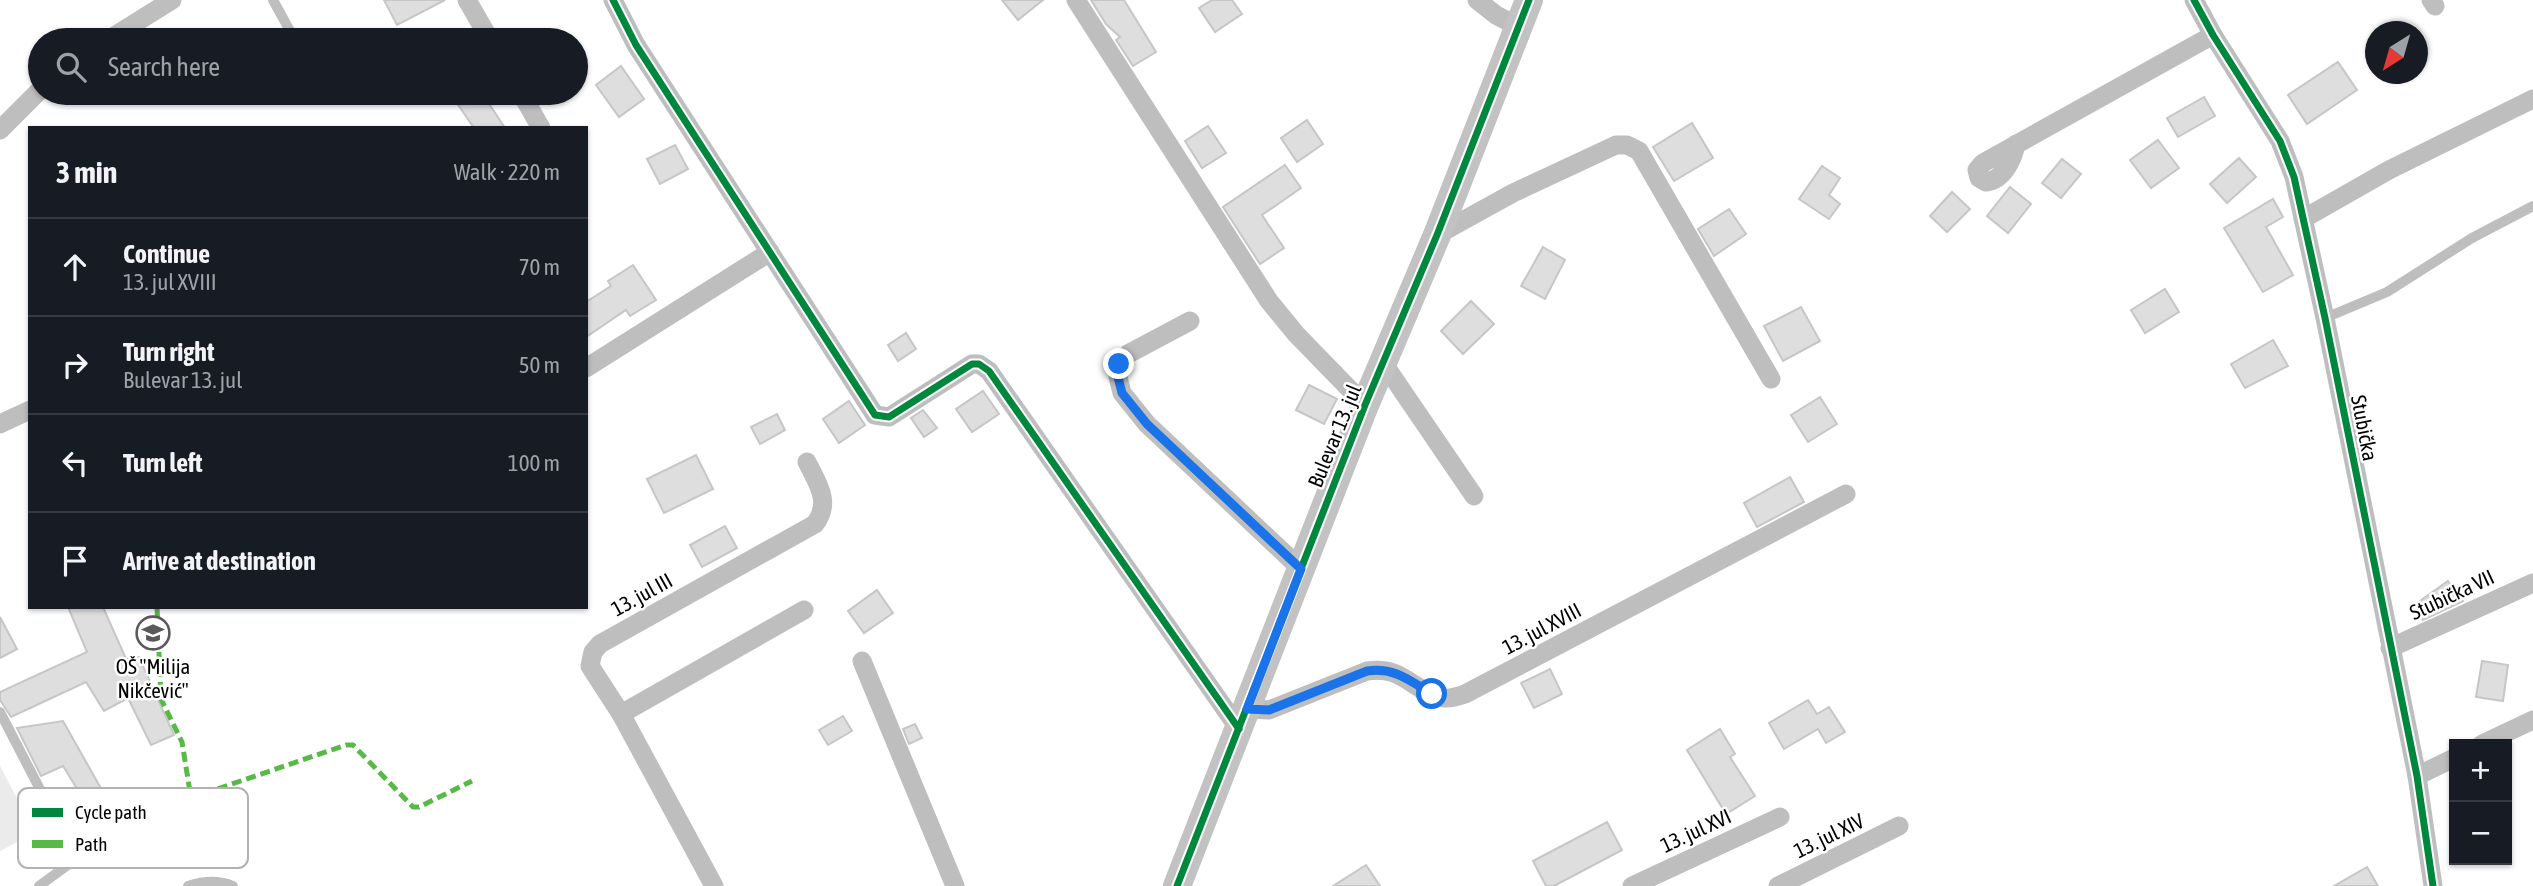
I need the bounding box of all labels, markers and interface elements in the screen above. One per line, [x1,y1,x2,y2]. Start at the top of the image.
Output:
north arrow [2365,21,2428,84]
search box [28,28,588,105]
icon: search [52,48,90,86]
text: Search here [108,52,220,82]
text: 3 min [56,155,117,189]
text: Walk · 220 m [454,159,560,185]
text: Continue [123,239,210,269]
icon: ahead [56,248,94,286]
text: 70 m [519,254,560,280]
text: 13. jul XVIII [123,269,217,295]
text: Turn right [123,337,214,367]
icon: right [56,346,94,384]
route end [1103,348,1134,379]
text: 50 m [519,352,560,378]
text: Bulevar 13. jul [123,367,242,393]
street label: Bulevar 13. jul [1303,380,1366,491]
street label: Stubička [2347,393,2383,463]
icon: left [56,444,94,482]
text: Turn left [123,448,203,478]
text: 100 m [508,450,560,476]
icon: arrive [56,542,94,580]
text: Arrive at destination [123,546,316,576]
street label: Stubička VII [2406,564,2498,624]
street label: 13. jul III [607,568,676,621]
street label: 13. jul XVIII [1498,597,1585,659]
school or university icon: OŠ "Milija Nikčević" [134,614,172,652]
place label: OŠ "Milija Nikčević" [116,654,190,702]
route start [1416,678,1447,709]
map controls [2449,739,2512,865]
button: + [2449,739,2512,802]
legend [18,788,248,868]
text: Cycle path [75,801,147,823]
button: − [2449,802,2512,865]
street label: 13. jul XVI [1657,803,1735,857]
street label: 13. jul XIV [1790,808,1868,862]
text: Path [75,833,107,855]

